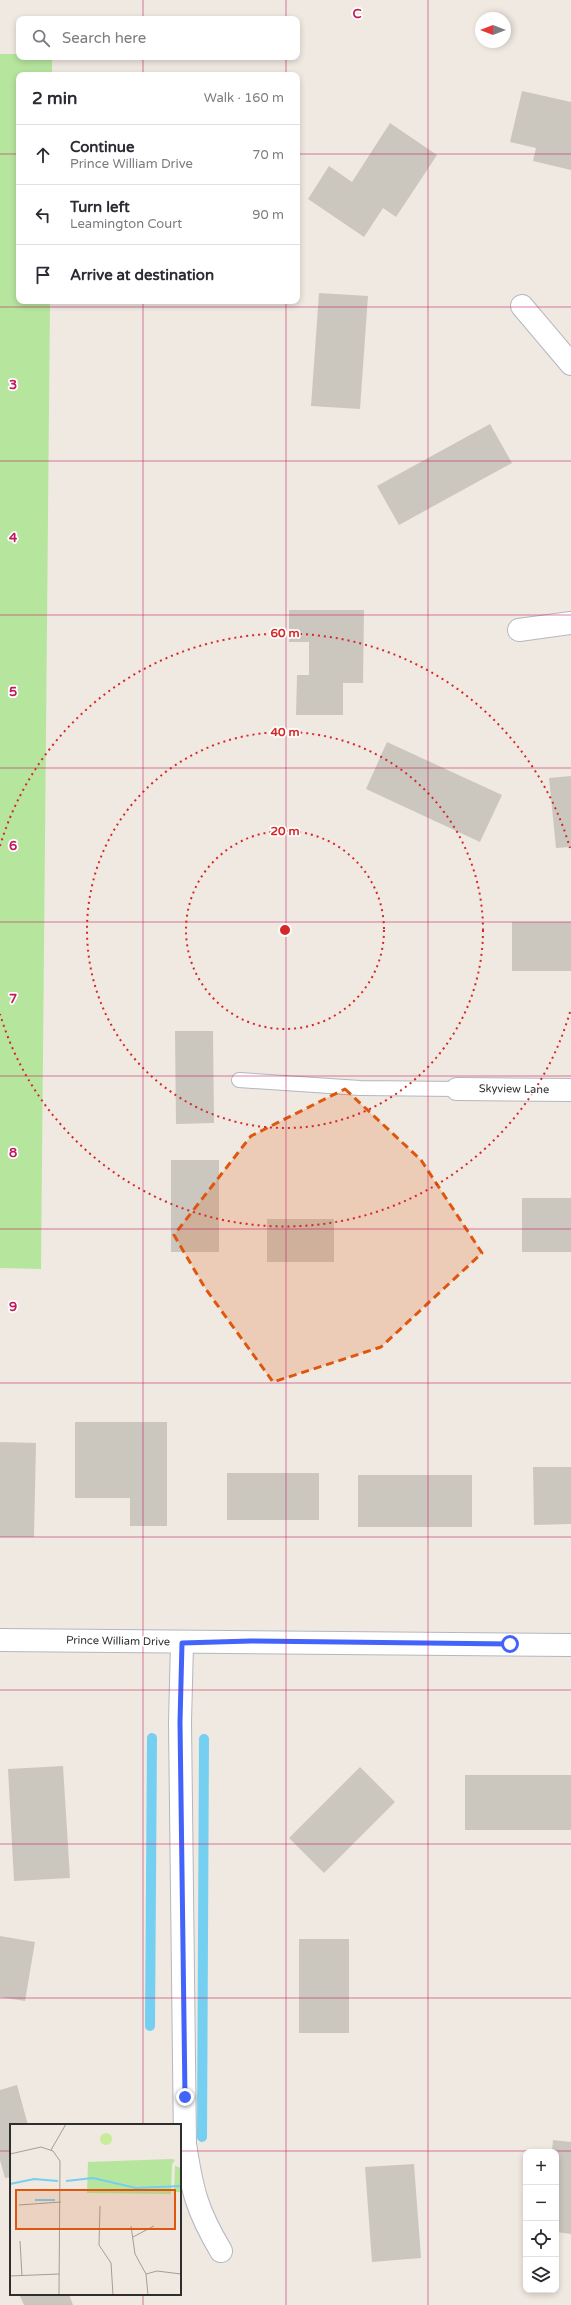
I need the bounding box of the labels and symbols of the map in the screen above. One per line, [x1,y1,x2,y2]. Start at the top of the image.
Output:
text: C [352,6,362,22]
north arrow [475,12,511,48]
text: 3 [9,377,17,393]
text: 4 [9,530,18,546]
text: 60 m [270,626,300,640]
text: 5 [9,684,17,700]
text: 40 m [270,725,300,739]
text: 20 m [270,824,300,838]
text: 6 [9,838,17,854]
centre of rings [278,923,292,937]
text: 7 [9,991,17,1007]
street label: Skyview Lane [479,1082,549,1096]
text: 8 [9,1145,17,1161]
text: 9 [9,1299,17,1315]
street label: Prince William Drive [66,1634,170,1648]
route start [501,1635,519,1653]
route end [176,2088,194,2106]
inset map [10,2124,181,2295]

